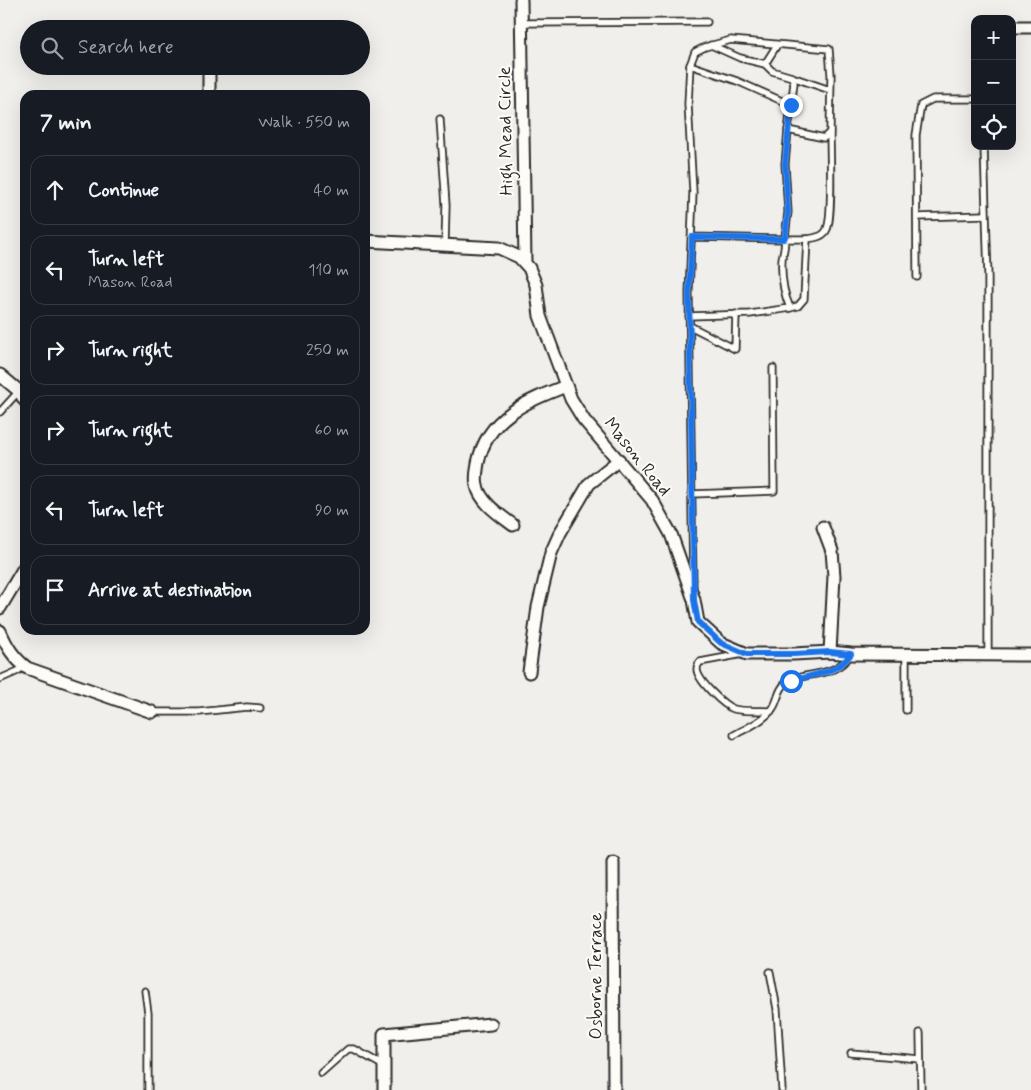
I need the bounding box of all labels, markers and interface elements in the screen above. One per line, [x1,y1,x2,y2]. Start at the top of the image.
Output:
map controls [971,15,1016,150]
button: + [971,15,1016,60]
search box [20,20,370,75]
icon: search [38,34,66,62]
text: Search here [78,35,174,60]
button: − [971,60,1016,105]
street label: High Mead Circle [493,66,521,196]
route end [780,94,803,117]
button: locate [971,105,1016,150]
text: 7 min [40,109,92,137]
text: Walk · 550 m [258,112,350,133]
icon: ahead [41,176,69,204]
text: Continue [88,178,159,203]
text: 40 m [313,180,349,201]
text: Turn left [88,247,164,272]
icon: left [41,256,69,284]
text: 110 m [308,260,349,281]
text: Mason Road [88,272,173,293]
icon: right [41,336,69,364]
text: Turn right [88,338,172,363]
text: 250 m [306,340,349,361]
street label: Mason Road [598,412,676,502]
icon: right [41,416,69,444]
text: Turn right [88,418,172,443]
text: 60 m [315,420,349,441]
icon: left [41,496,69,524]
text: Turn left [88,498,164,523]
text: 90 m [315,500,349,521]
icon: arrive [41,576,69,604]
text: Arrive at destination [88,578,252,603]
route start [780,670,803,693]
street label: Osborne Terrace [584,912,608,1040]

